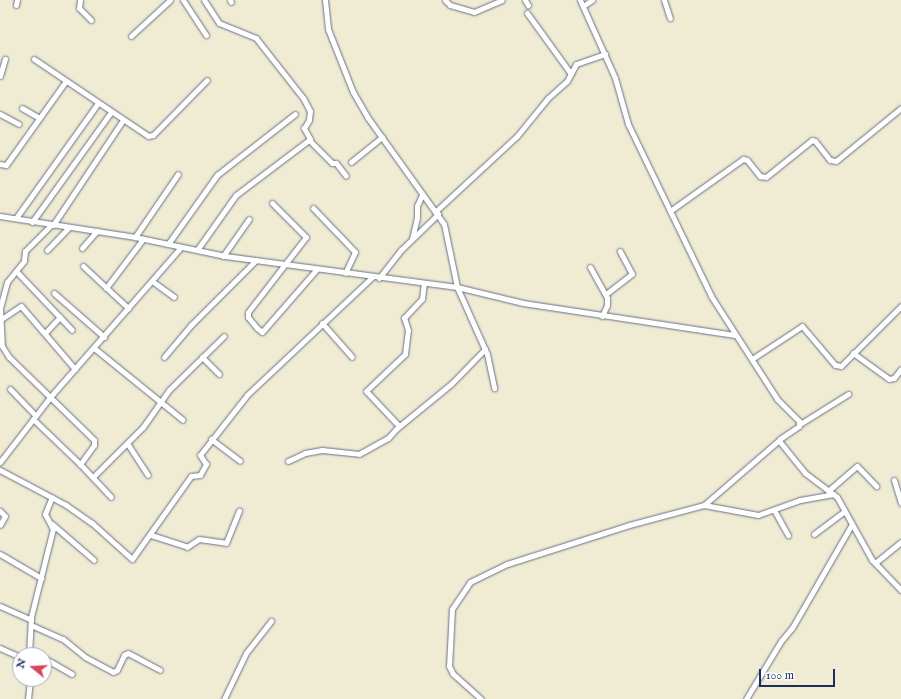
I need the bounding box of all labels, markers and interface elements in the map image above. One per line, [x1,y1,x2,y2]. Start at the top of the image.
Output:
north arrow [12,647,52,687]
text: N [13,657,30,670]
scale bar [761,661,837,687]
text: 100 m [766,668,794,683]

